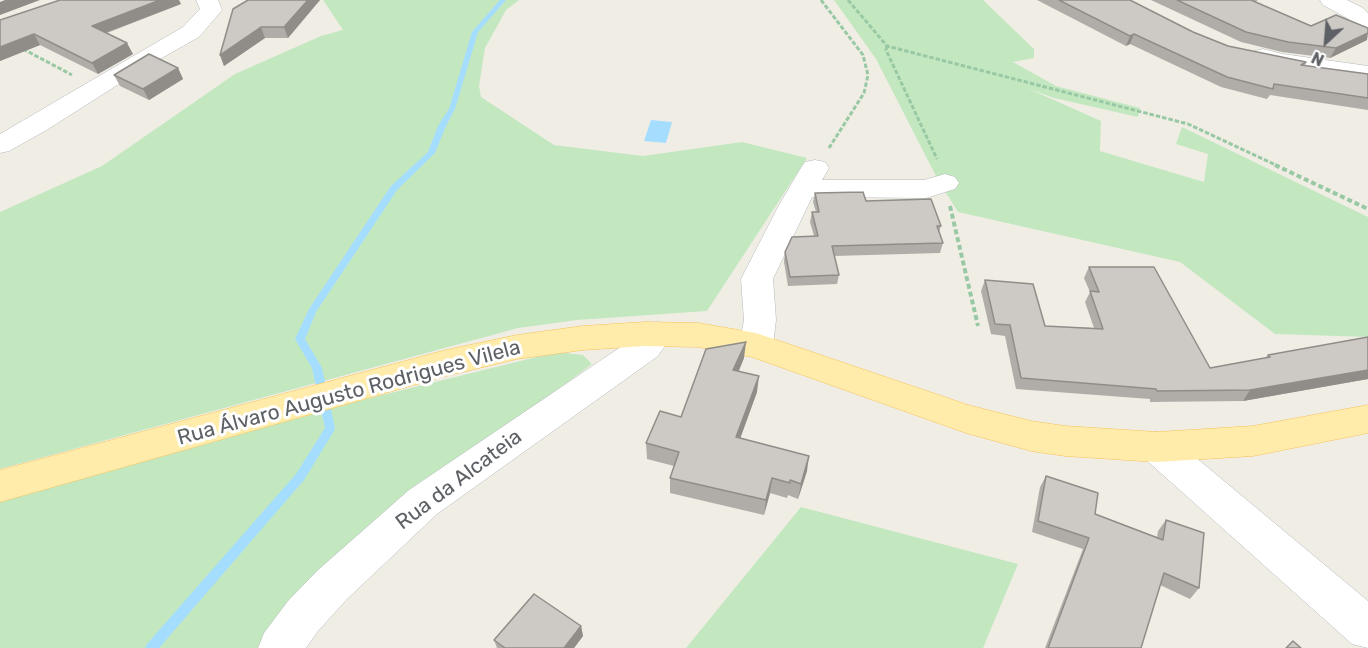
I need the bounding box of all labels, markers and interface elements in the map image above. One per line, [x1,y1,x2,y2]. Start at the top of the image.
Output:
north arrow [1296,12,1356,72]
text: N [1309,48,1327,70]
street label: Rua Álvaro Augusto Rodrigues Vilela [175,335,523,451]
street label: Rua da Alcateia [391,424,527,536]

